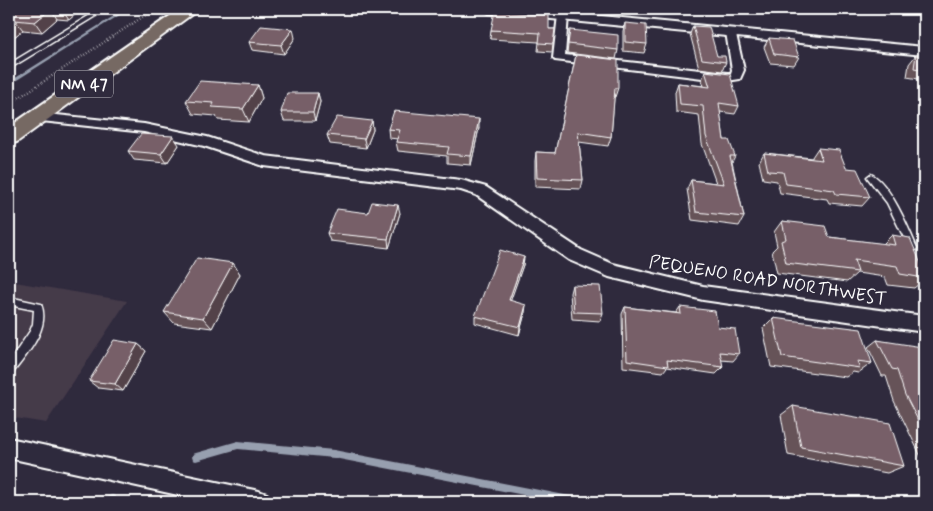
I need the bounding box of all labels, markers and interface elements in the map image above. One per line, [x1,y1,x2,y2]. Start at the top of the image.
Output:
road number: NM 47 [55,70,113,98]
street label: PEQUENO ROAD NORTHWEST [647,250,889,312]

